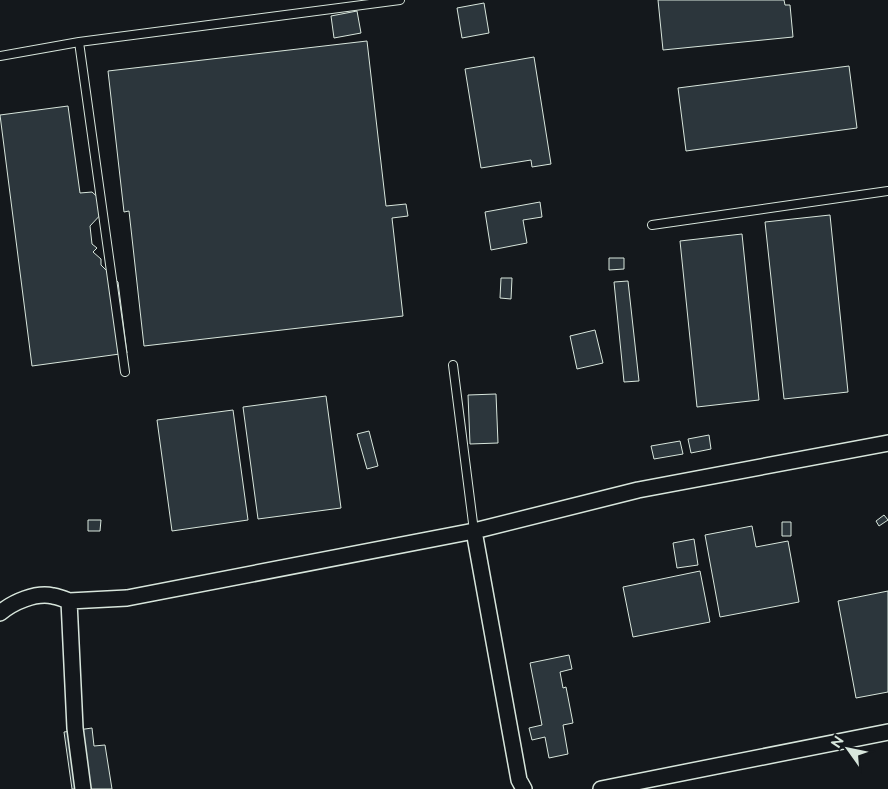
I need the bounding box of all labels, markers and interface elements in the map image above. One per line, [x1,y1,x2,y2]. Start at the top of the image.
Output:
north arrow [823,724,873,774]
text: N [827,733,847,751]

